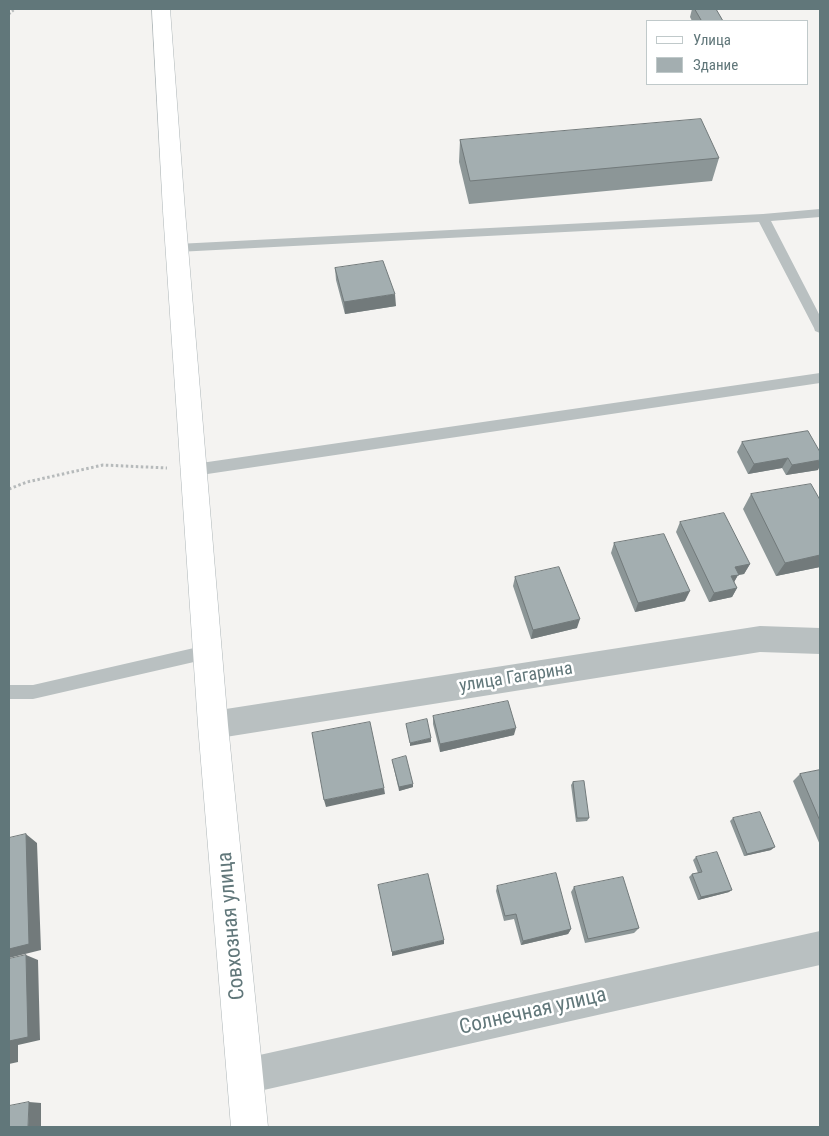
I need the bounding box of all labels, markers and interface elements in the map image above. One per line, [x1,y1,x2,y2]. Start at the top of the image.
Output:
legend [646,20,809,85]
text: Улица [693,31,731,49]
text: Здание [693,56,738,74]
street label: улица Гагарина [458,658,574,698]
street label: Совхозная улица [213,851,251,1001]
street label: Солнечная улица [457,983,609,1041]

